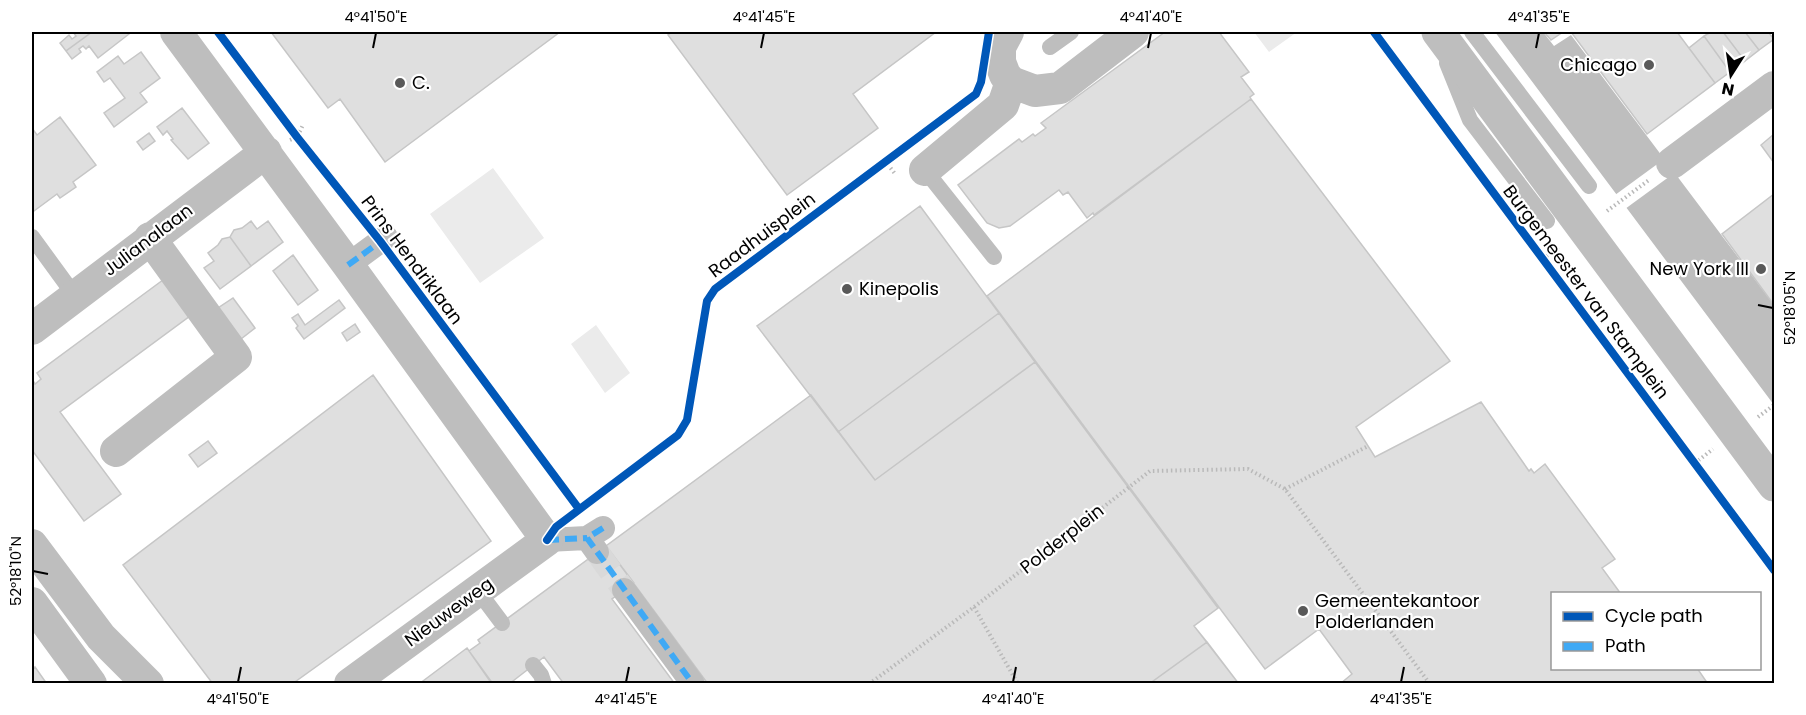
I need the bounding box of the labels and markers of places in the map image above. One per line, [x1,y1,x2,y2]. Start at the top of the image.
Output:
place label: Chicago [1560,52,1637,77]
marker: Chicago [1642,58,1656,72]
place label: C. [412,70,430,95]
marker: C. [393,76,407,90]
place label: New York III [1650,256,1749,281]
marker: New York III [1754,262,1768,276]
place label: Kinepolis [859,276,939,301]
marker: Kinepolis [840,282,854,296]
place label: Gemeentekantoor Polderlanden [1315,588,1480,634]
marker: Gemeentekantoor Polderlanden [1296,604,1310,618]

